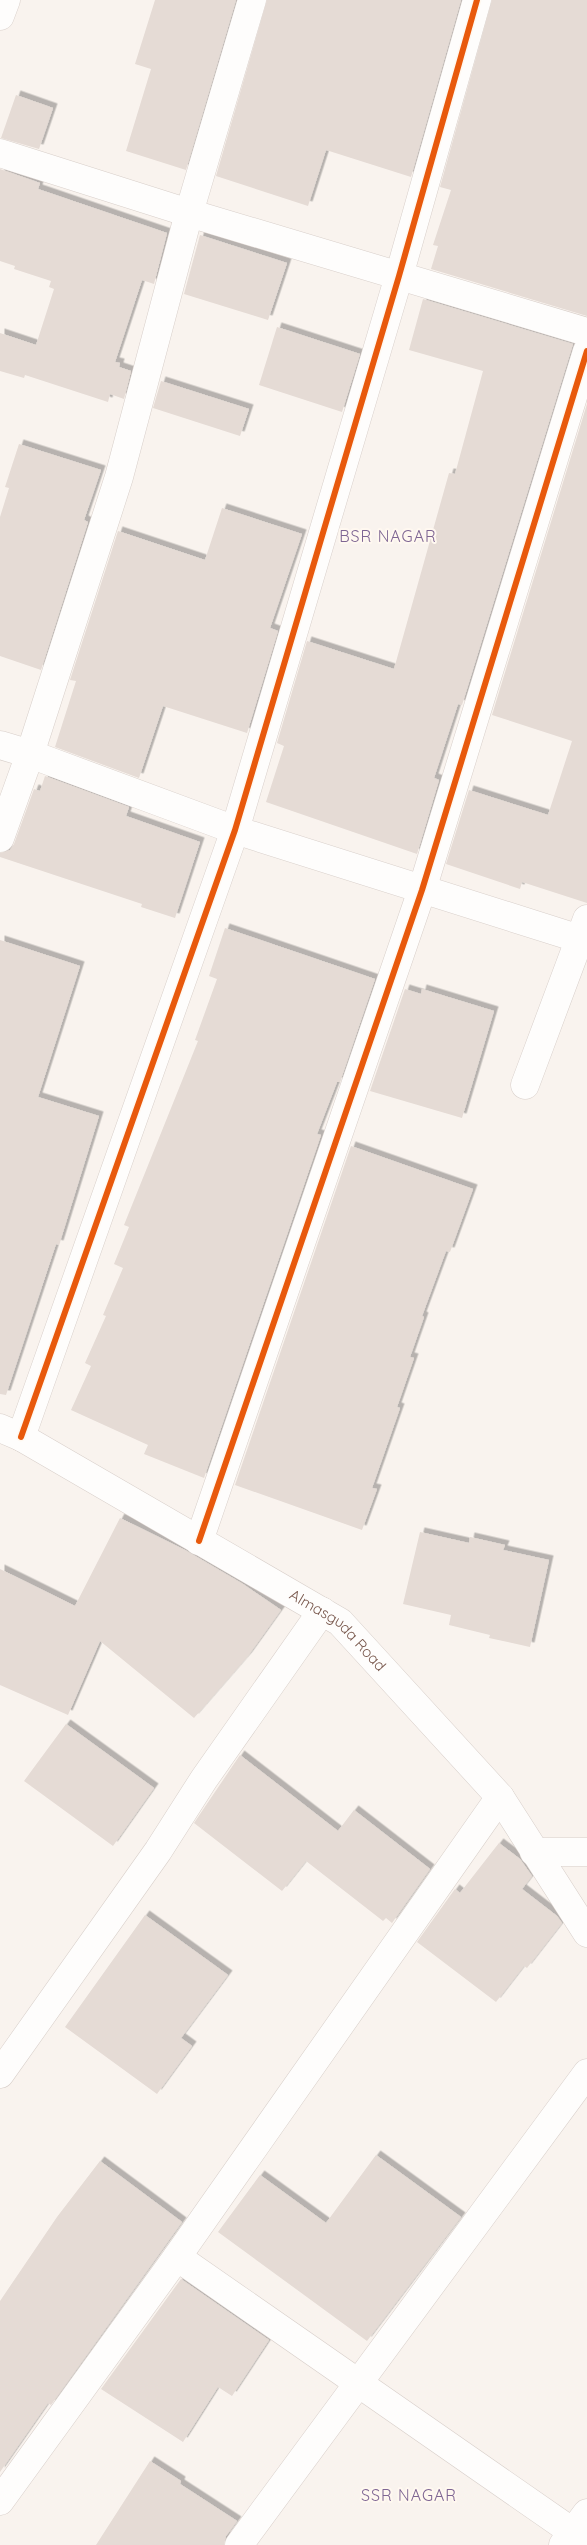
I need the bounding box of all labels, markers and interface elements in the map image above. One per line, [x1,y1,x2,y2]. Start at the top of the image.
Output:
district label: BSR NAGAR [339,526,437,546]
street label: Almasguda Road [286,1585,390,1675]
district label: SSR NAGAR [361,2485,457,2505]

